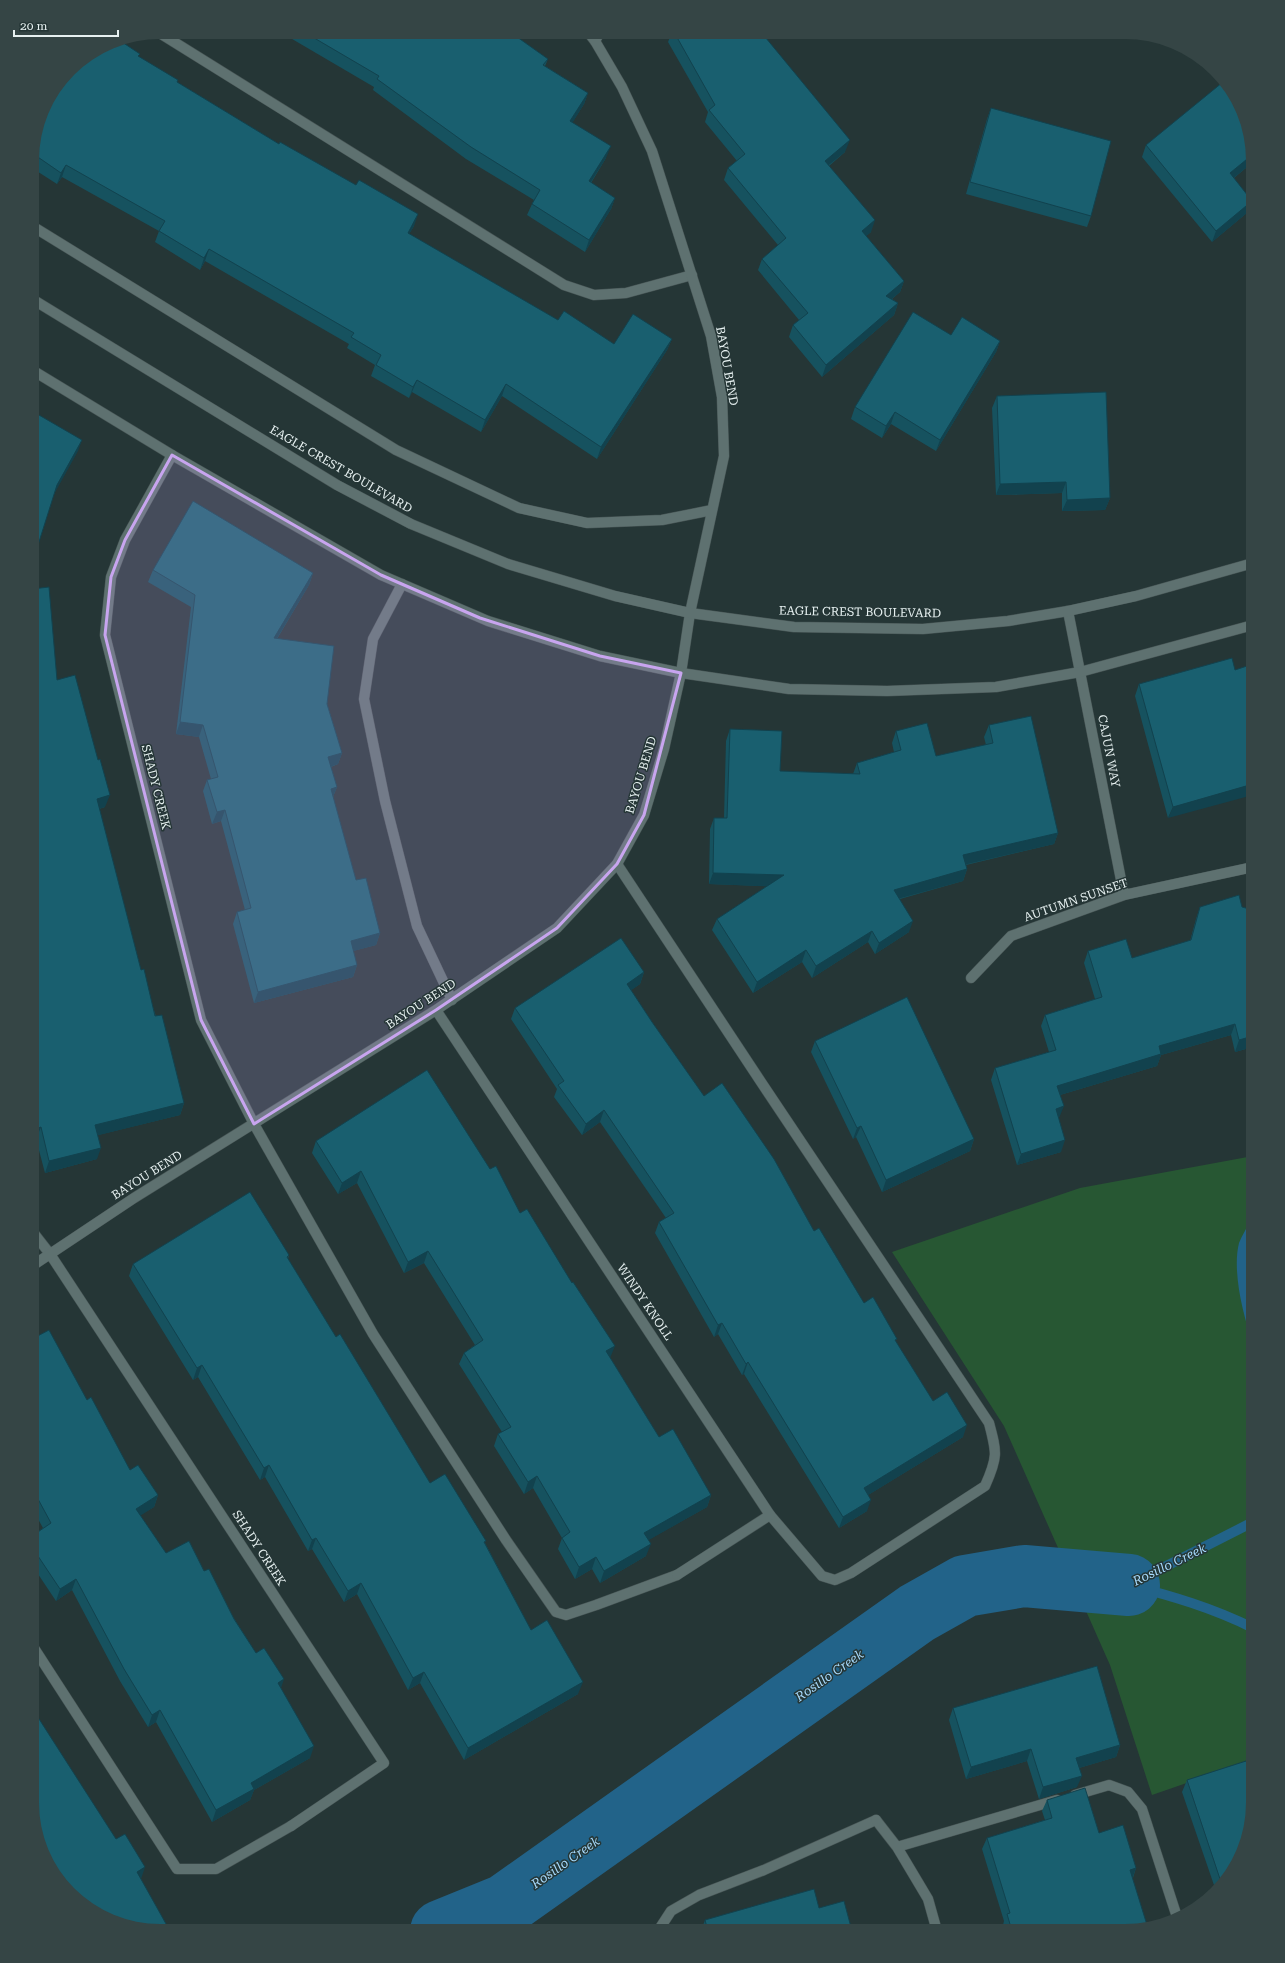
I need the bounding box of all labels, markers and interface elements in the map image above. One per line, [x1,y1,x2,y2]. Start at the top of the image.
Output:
scale bar [14,12,118,38]
text: 20 m [20,19,47,33]
street label: BAYOU BEND [713,325,741,407]
street label: EAGLE CREST BOULEVARD [267,422,415,516]
street label: EAGLE CREST BOULEVARD [779,604,941,620]
street label: CAJUN WAY [1095,713,1123,789]
street label: BAYOU BEND [623,735,659,815]
street label: SHADY CREEK [139,743,173,831]
street label: AUTUMN SUNSET [1022,876,1130,924]
street label: BAYOU BEND [384,976,458,1032]
street label: BAYOU BEND [109,1148,185,1202]
street label: WINDY KNOLL [614,1261,676,1343]
street label: SHADY CREEK [229,1508,289,1589]
water label: Rosillo Creek [1129,1540,1209,1589]
water label: Rosillo Creek [792,1646,867,1705]
water label: Rosillo Creek [528,1833,603,1892]

